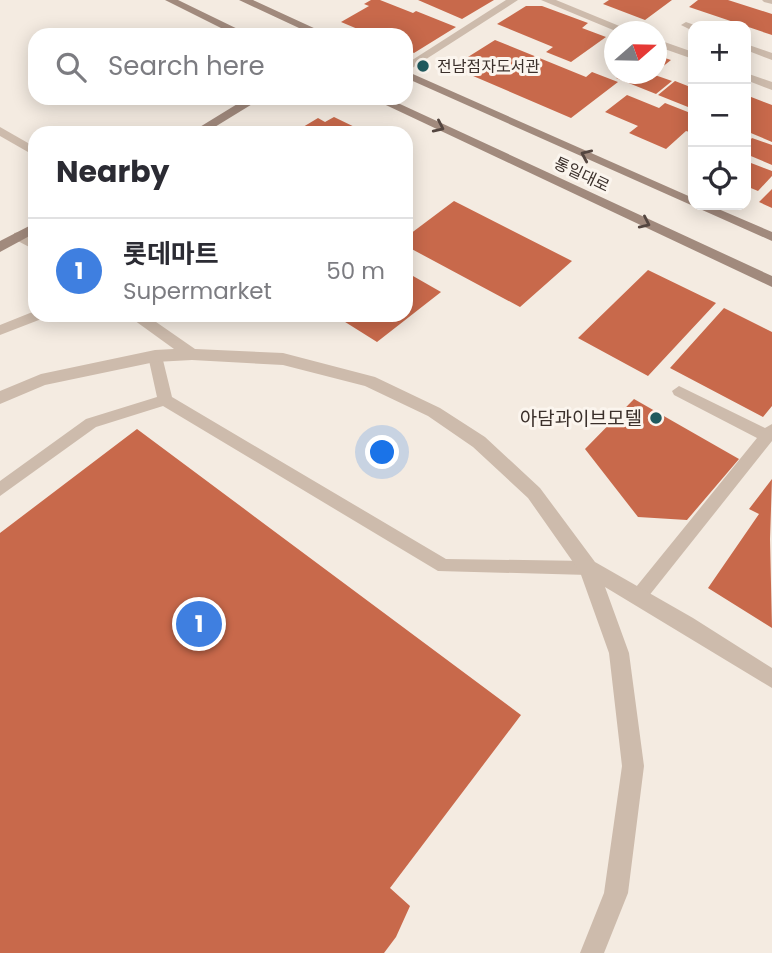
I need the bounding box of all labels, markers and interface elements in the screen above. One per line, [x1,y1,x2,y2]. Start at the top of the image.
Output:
north arrow [604,21,667,84]
map controls [688,21,751,210]
button: + [688,21,751,84]
search box [28,28,413,105]
icon: search [52,48,90,86]
text: Search here [108,48,265,84]
place label: 전남점자도서관 [437,55,540,78]
marker: 전남점자도서관 [415,58,431,74]
button: − [688,84,751,147]
one-way arrow [432,119,444,133]
button: locate [688,147,751,210]
text: Nearby [56,150,170,193]
one-way arrow [581,150,593,164]
street label: 통일대로 [550,152,614,197]
one-way arrow [638,215,650,229]
text: 롯데마트 [123,236,219,272]
text: 1 [75,255,83,287]
text: 50 m [326,255,385,287]
text: Supermarket [123,275,272,307]
place label: 아담과이브모텔 [520,405,642,432]
marker: 아담과이브모텔 [648,410,664,426]
your location [365,435,399,469]
pin: 1 [176,598,222,650]

